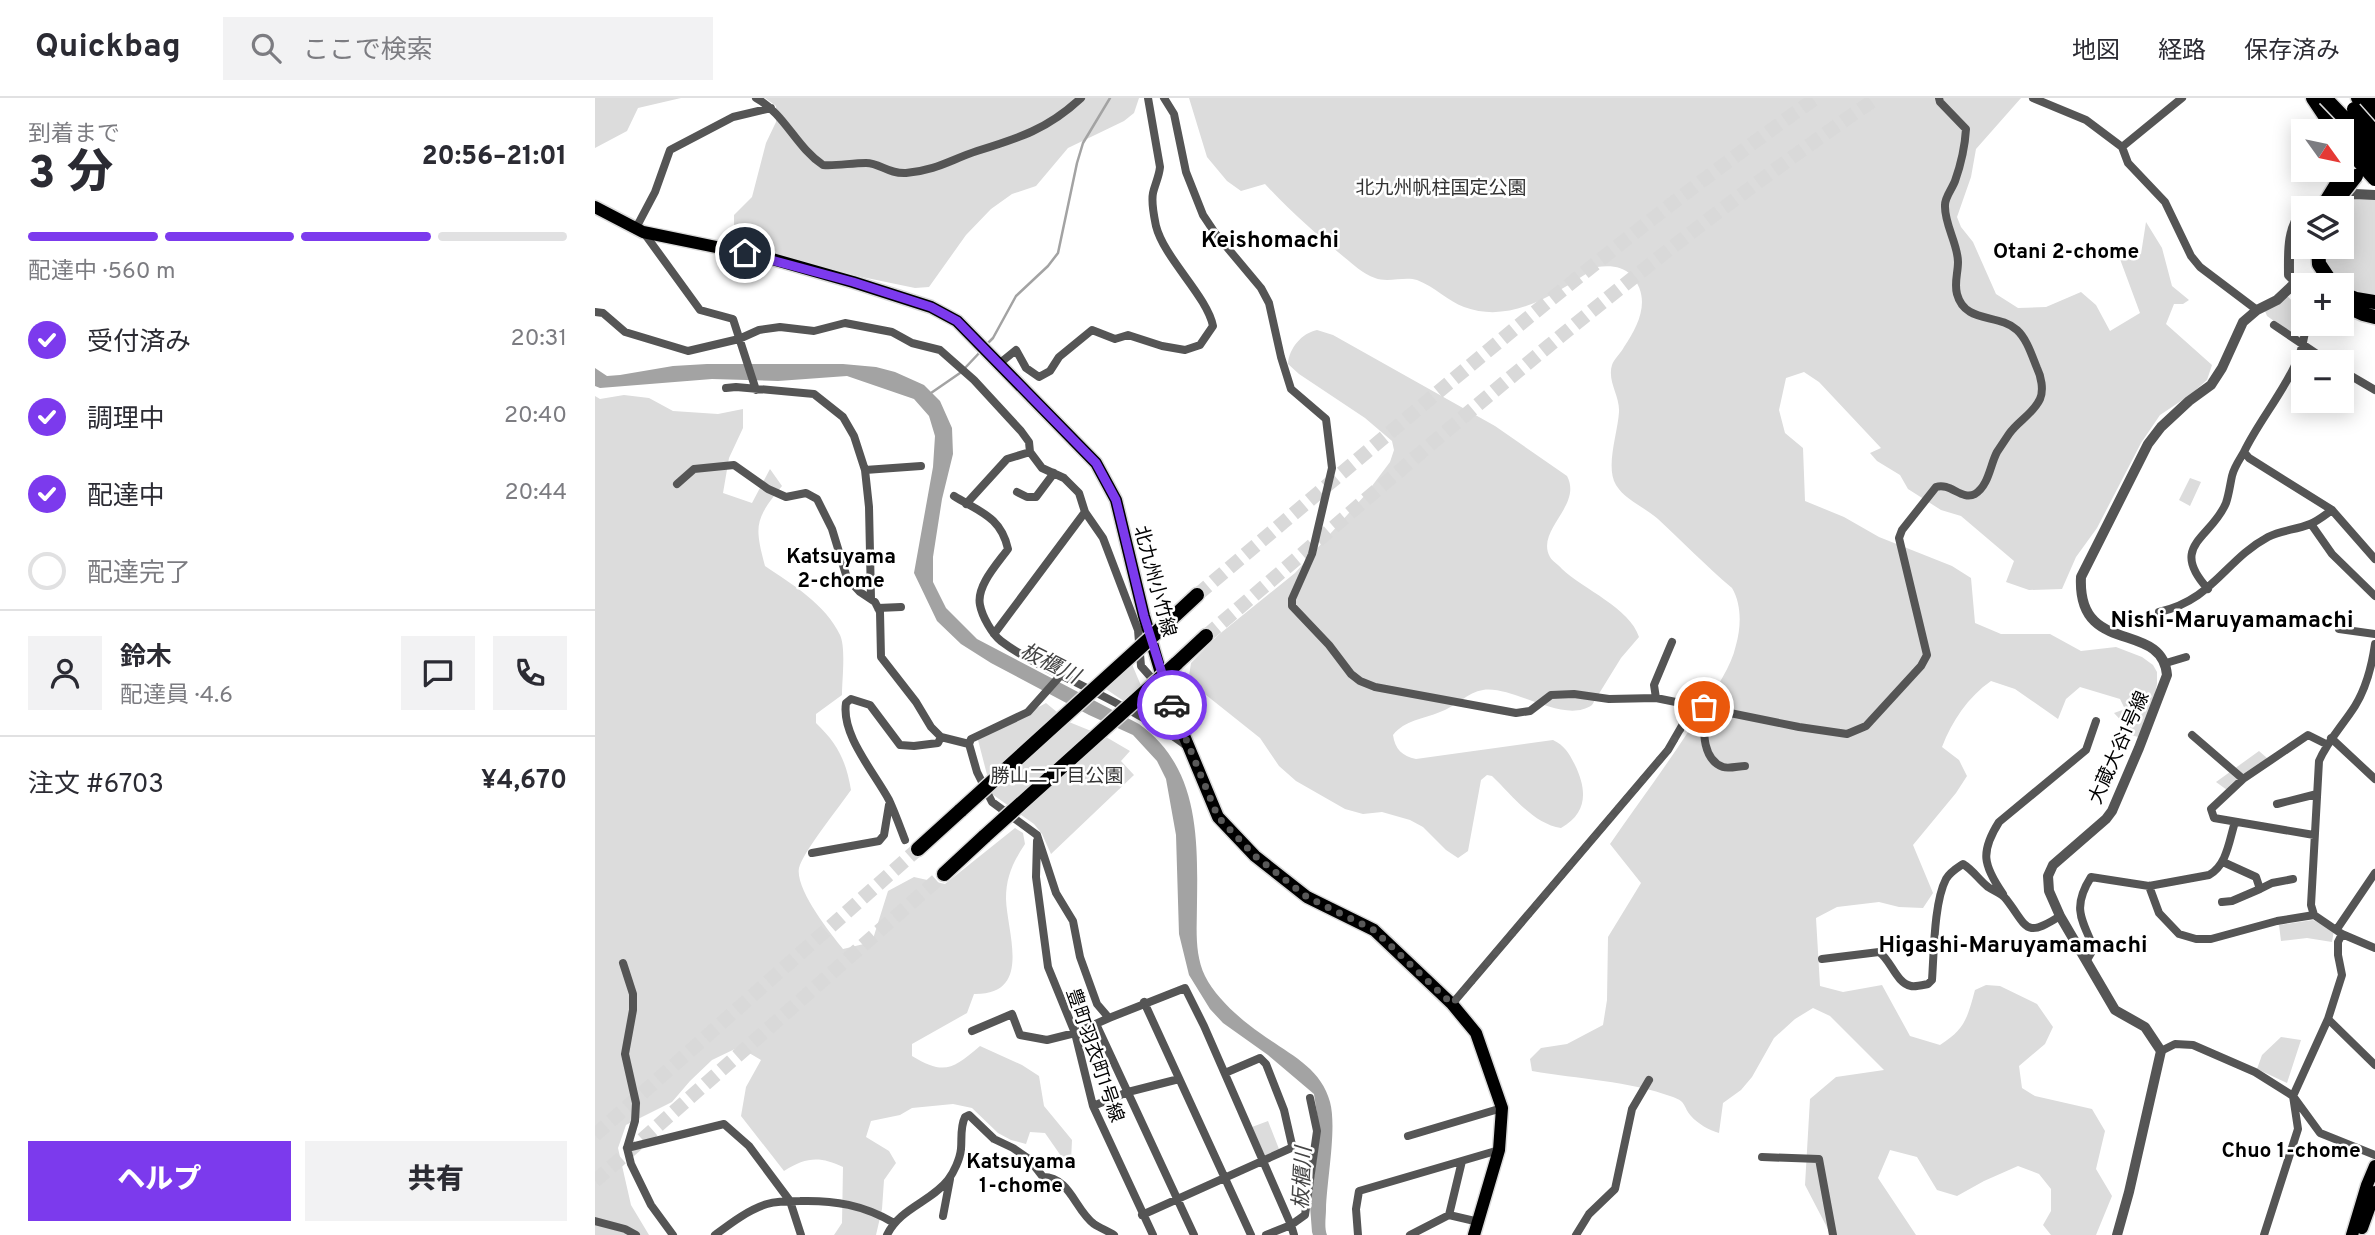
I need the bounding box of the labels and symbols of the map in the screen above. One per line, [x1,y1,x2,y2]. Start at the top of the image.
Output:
north arrow [2291,119,2354,182]
park label: 北九州帆柱国定公園 [1355,177,1527,201]
pin [715,223,775,283]
district label: Keishomachi [1201,227,1339,256]
district label: Otani 2-chome [1993,239,2139,266]
street label: 北九州小竹線 [1128,523,1180,640]
district label: Katsuyama 2-chome [786,544,896,595]
district label: Nishi-Maruyamamachi [2111,607,2353,636]
water label: 板櫃川 [1015,638,1085,692]
courier [1137,670,1207,740]
pin [1674,677,1734,737]
street label: 大蔵大谷1号線 [2084,688,2155,808]
park label: 勝山二丁目公園 [990,765,1124,789]
district label: Higashi-Maruyamamachi [1878,932,2148,961]
street label: 豊町羽衣町1号線 [1060,986,1128,1126]
district label: Chuo 1-chome [2221,1138,2361,1165]
water label: 板櫃川 [1288,1144,1319,1210]
district label: Katsuyama 1-chome [966,1149,1076,1200]

